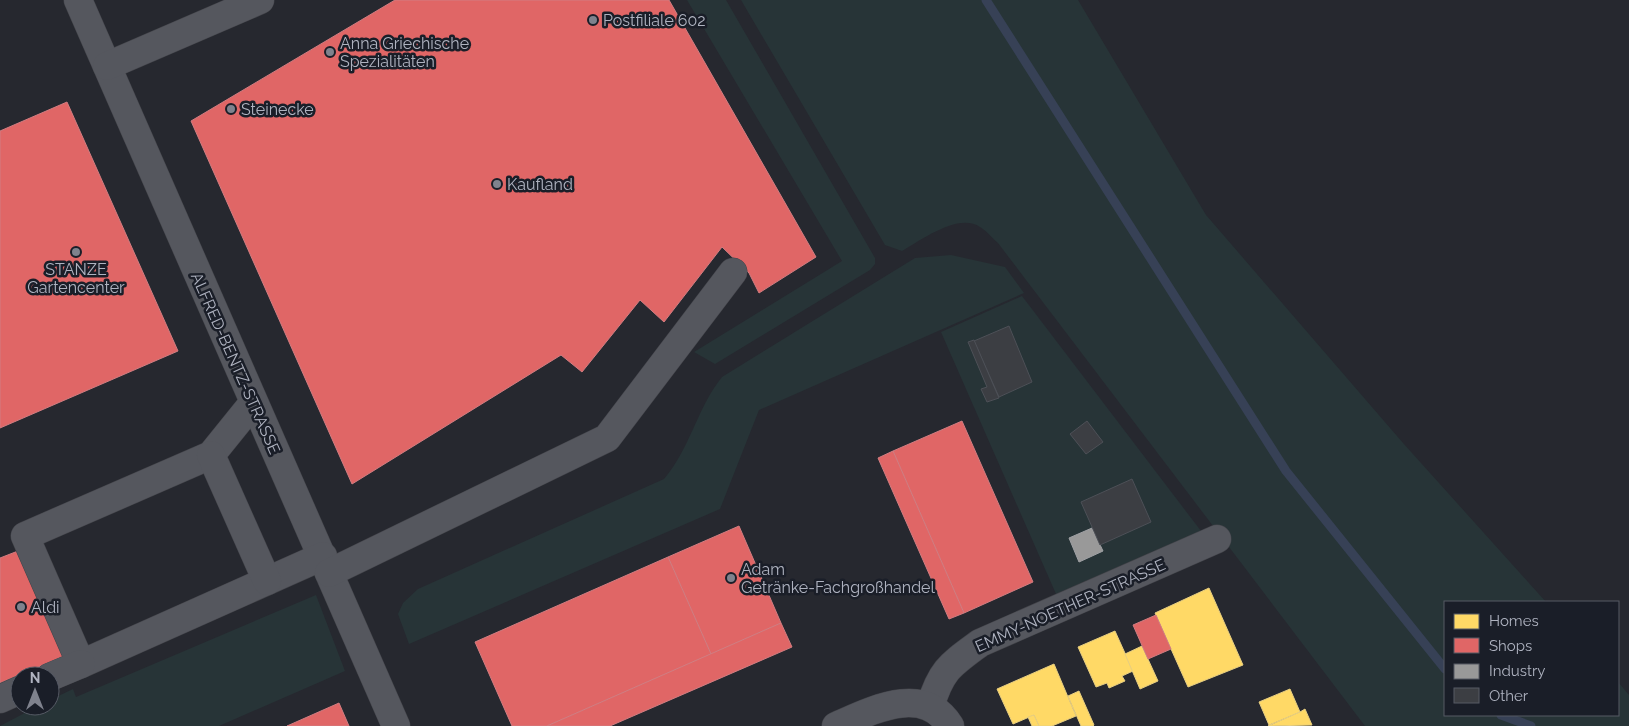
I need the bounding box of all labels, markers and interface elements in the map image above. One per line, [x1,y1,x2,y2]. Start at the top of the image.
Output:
place label: Postfiliale 602 [603,11,706,30]
marker: Postfiliale 602 [587,14,599,26]
place label: Anna Griechische Spezialitäten [340,34,469,71]
marker: Anna Griechische Spezialitäten [324,46,336,58]
place label: Steinecke [241,100,314,119]
marker: Steinecke [225,103,237,115]
place label: Kaufland [507,175,573,194]
marker: Kaufland [491,178,503,190]
marker: STANZE Gartencenter [70,246,82,258]
place label: STANZE Gartencenter [27,260,125,297]
street label: ALFRED-BENTZ-STRASSE [187,269,284,457]
street label: EMMY-NOETHER-STRASSE [972,555,1168,656]
place label: Adam Getränke-Fachgroßhandel [741,560,935,597]
marker: Adam Getränke-Fachgroßhandel [725,572,737,584]
place label: Aldi [31,598,60,617]
marker: Aldi [15,601,27,613]
legend [1444,601,1619,716]
text: Homes [1489,612,1539,630]
text: Shops [1489,637,1532,655]
text: Industry [1489,662,1545,680]
north arrow [10,666,60,716]
text: N [30,670,40,686]
text: Other [1489,687,1529,705]

